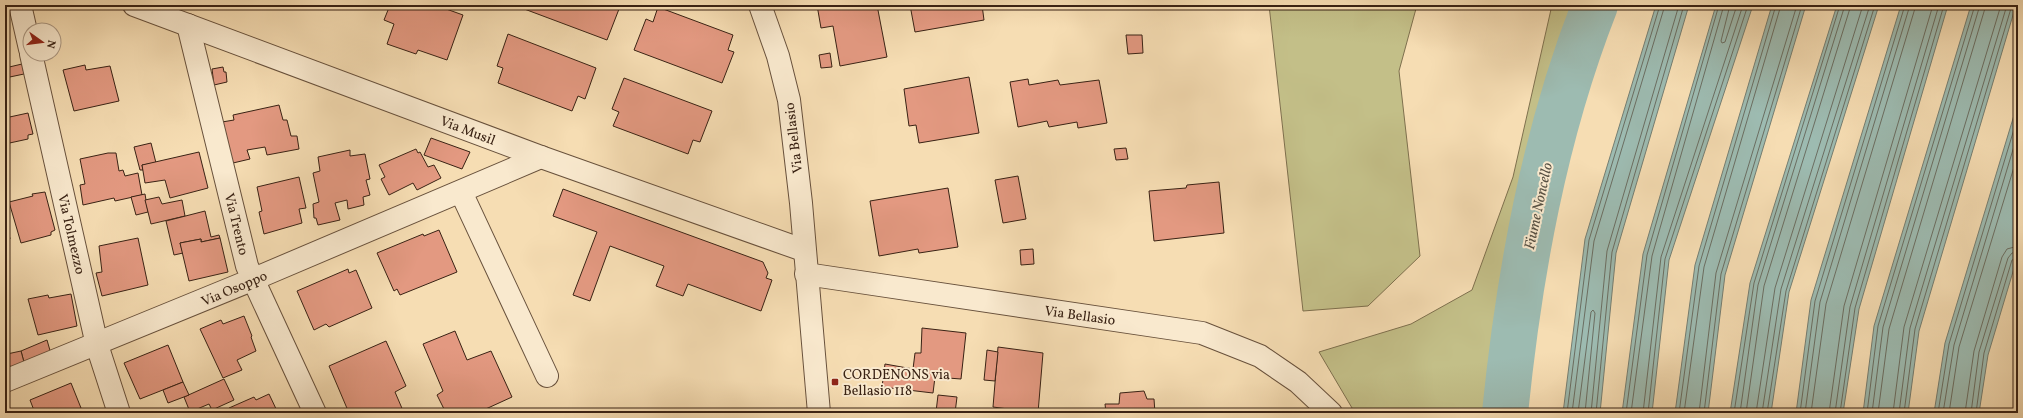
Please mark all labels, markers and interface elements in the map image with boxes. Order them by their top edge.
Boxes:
north arrow [22,22,62,62]
text: N [42,38,58,50]
street label: Via Bellasio [781,101,808,174]
street label: Via Musil [437,112,498,151]
water label: Fiume Noncello [1520,161,1559,252]
street label: Via Trento [219,191,252,257]
street label: Via Tolmezzo [52,192,89,276]
street label: Via Osoppo [199,267,271,312]
street label: Via Bellasio [1043,302,1116,331]
place label: CORDENONS via Bellasio 118 [843,366,950,401]
marker: CORDENONS via Bellasio 118 [830,377,840,387]

